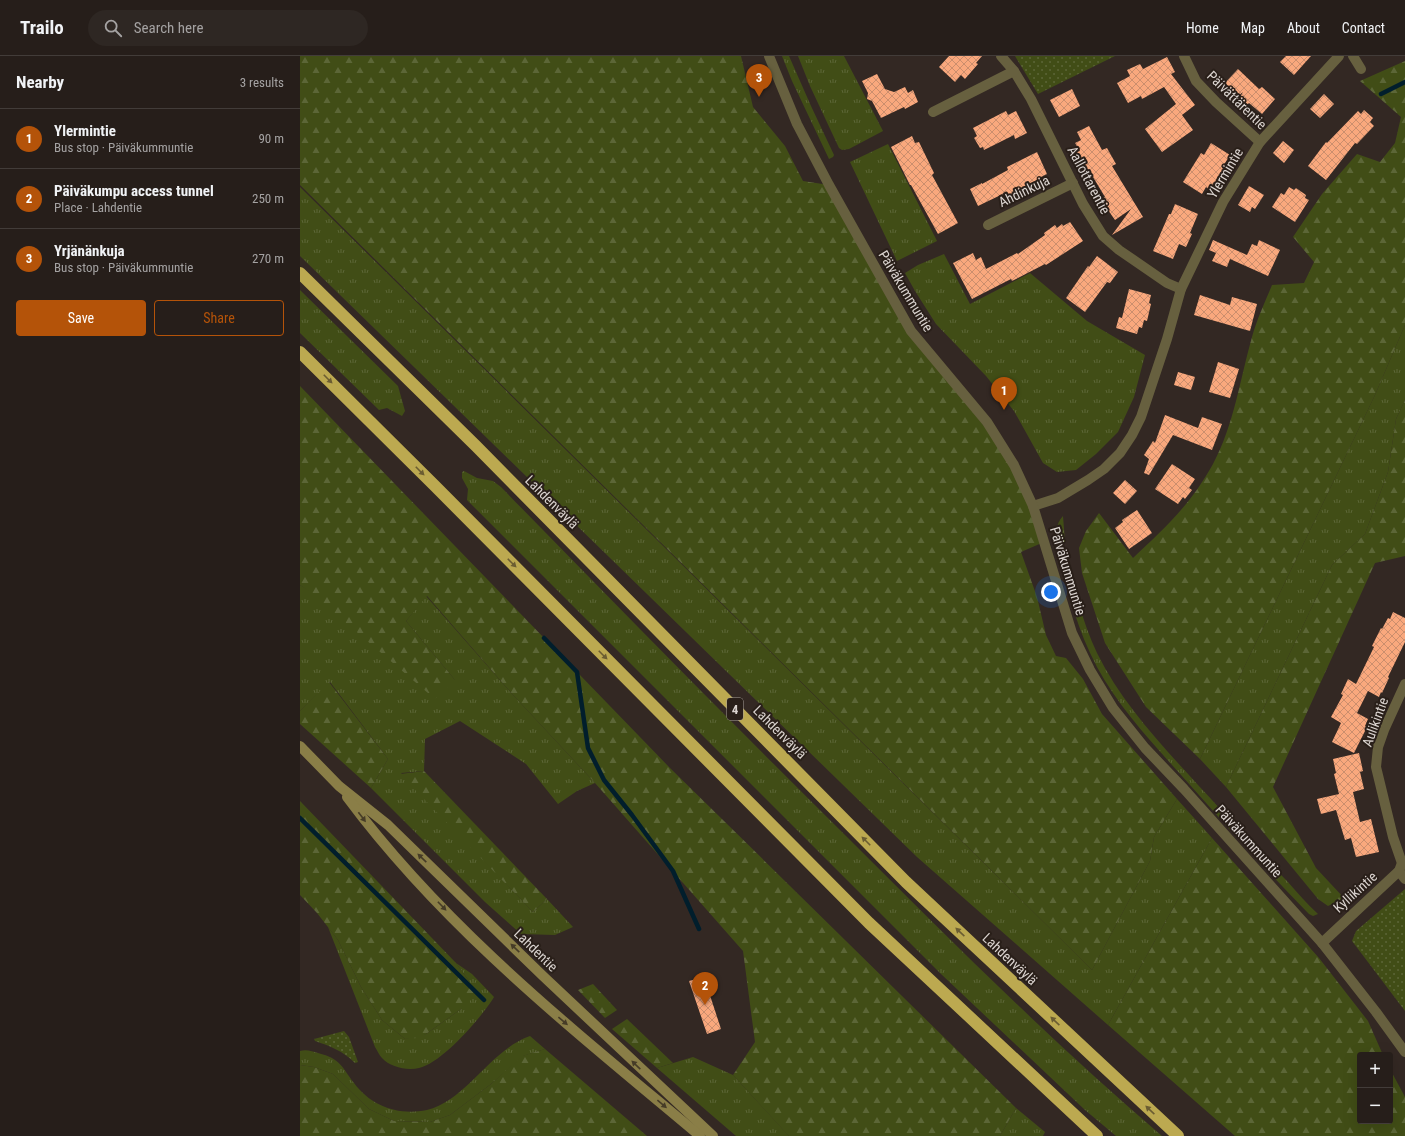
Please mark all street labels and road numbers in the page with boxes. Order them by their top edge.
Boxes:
street label: Päivättärentie [1204,68,1270,133]
street label: Aallottarentie [1064,143,1114,217]
street label: Ylermintie [1204,145,1246,201]
street label: Ahdinkuja [996,172,1052,210]
street label: Päiväkummuntie [875,248,937,335]
street label: Lahdenväylä [522,472,582,532]
street label: Päiväkummuntie [1047,525,1089,618]
street label: Aulikintie [1359,695,1391,749]
road number: 4 [727,698,743,720]
street label: Lahdenväylä [750,702,810,762]
street label: Päiväkummuntie [1212,802,1286,881]
street label: Kyllikintie [1330,868,1380,916]
street label: Lahdentie [511,925,561,975]
street label: Lahdenväylä [979,930,1041,988]

